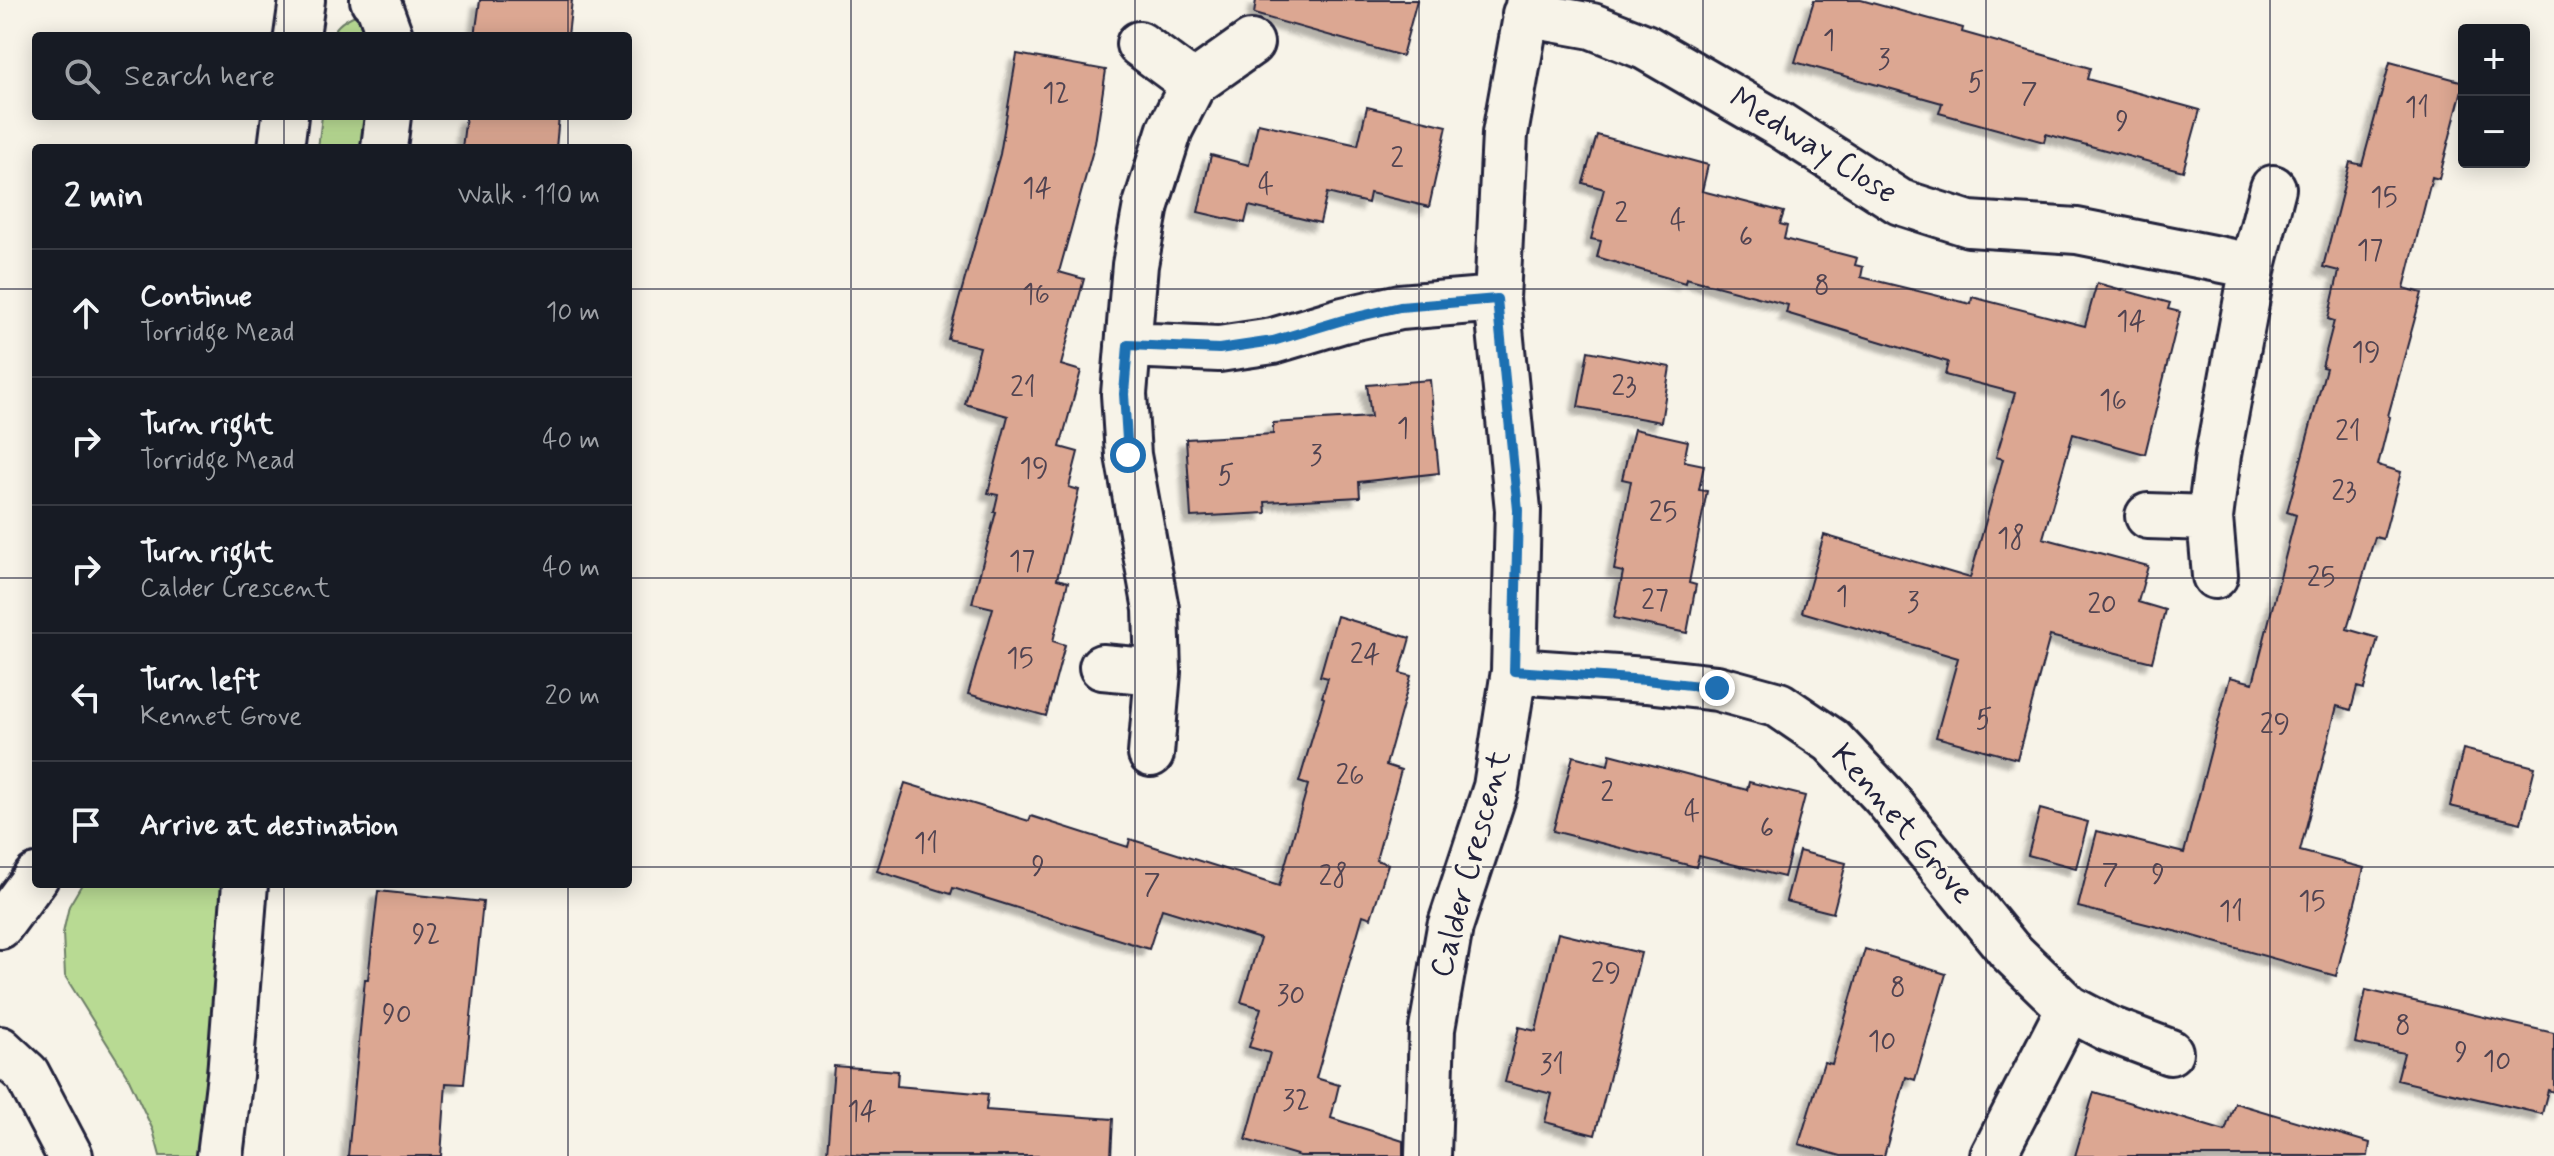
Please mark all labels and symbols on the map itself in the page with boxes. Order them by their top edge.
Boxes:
house number: 1 [1823,23,1835,60]
house number: 3 [1878,42,1891,79]
house number: 5 [1968,65,1984,102]
house number: 12 [1042,76,1070,113]
house number: 7 [2021,76,2038,113]
street label: Medway Close [1721,78,1905,214]
house number: 11 [2405,90,2429,127]
house number: 9 [2115,104,2129,141]
house number: 2 [1390,141,1404,178]
house number: 4 [1258,167,1274,204]
house number: 14 [1022,171,1052,208]
house number: 15 [2370,180,2398,217]
house number: 2 [1614,196,1628,233]
house number: 4 [1670,203,1686,240]
house number: 6 [1739,220,1753,257]
house number: 17 [2357,233,2383,270]
house number: 8 [1814,268,1830,305]
house number: 16 [1022,277,1050,314]
house number: 14 [2116,304,2146,341]
house number: 19 [2351,335,2381,372]
house number: 23 [1611,369,1637,406]
house number: 21 [1010,370,1036,407]
house number: 16 [2099,383,2127,420]
house number: 1 [1397,411,1409,448]
house number: 21 [2335,414,2361,451]
route start [1110,437,1146,473]
house number: 3 [1310,438,1323,475]
house number: 19 [1019,451,1049,488]
house number: 5 [1218,458,1234,495]
house number: 23 [2331,474,2357,511]
house number: 25 [1649,495,1677,532]
house number: 18 [1997,521,2025,558]
house number: 17 [1009,544,1035,581]
house number: 25 [2307,560,2335,597]
house number: 1 [1836,579,1848,616]
house number: 27 [1641,583,1669,620]
house number: 3 [1907,585,1920,622]
house number: 20 [2087,587,2117,624]
house number: 24 [1350,637,1380,674]
house number: 15 [1006,641,1034,678]
route end [1699,670,1735,706]
house number: 5 [1976,702,1992,739]
house number: 29 [2260,707,2290,744]
street label: Kennet Grove [1821,735,1983,913]
street label: Calder Crescent [1420,745,1522,982]
house number: 26 [1335,758,1365,795]
house number: 2 [1600,775,1614,812]
house number: 4 [1684,794,1700,831]
house number: 6 [1760,811,1774,848]
house number: 11 [914,826,938,863]
house number: 9 [1031,849,1045,886]
house number: 7 [2102,857,2119,894]
house number: 9 [2151,857,2165,894]
house number: 28 [1318,859,1348,896]
house number: 7 [1144,867,1161,904]
house number: 15 [2298,884,2326,921]
house number: 11 [2219,894,2243,931]
house number: 92 [412,917,440,954]
house number: 29 [1591,956,1621,993]
house number: 8 [1890,970,1906,1007]
house number: 30 [1277,978,1305,1015]
house number: 90 [382,997,412,1034]
house number: 8 [2395,1008,2411,1045]
house number: 10 [1868,1024,1896,1061]
house number: 9 [2454,1035,2468,1072]
house number: 10 [2483,1044,2511,1081]
house number: 31 [1540,1047,1564,1084]
house number: 32 [1282,1083,1310,1120]
house number: 14 [847,1094,877,1131]

